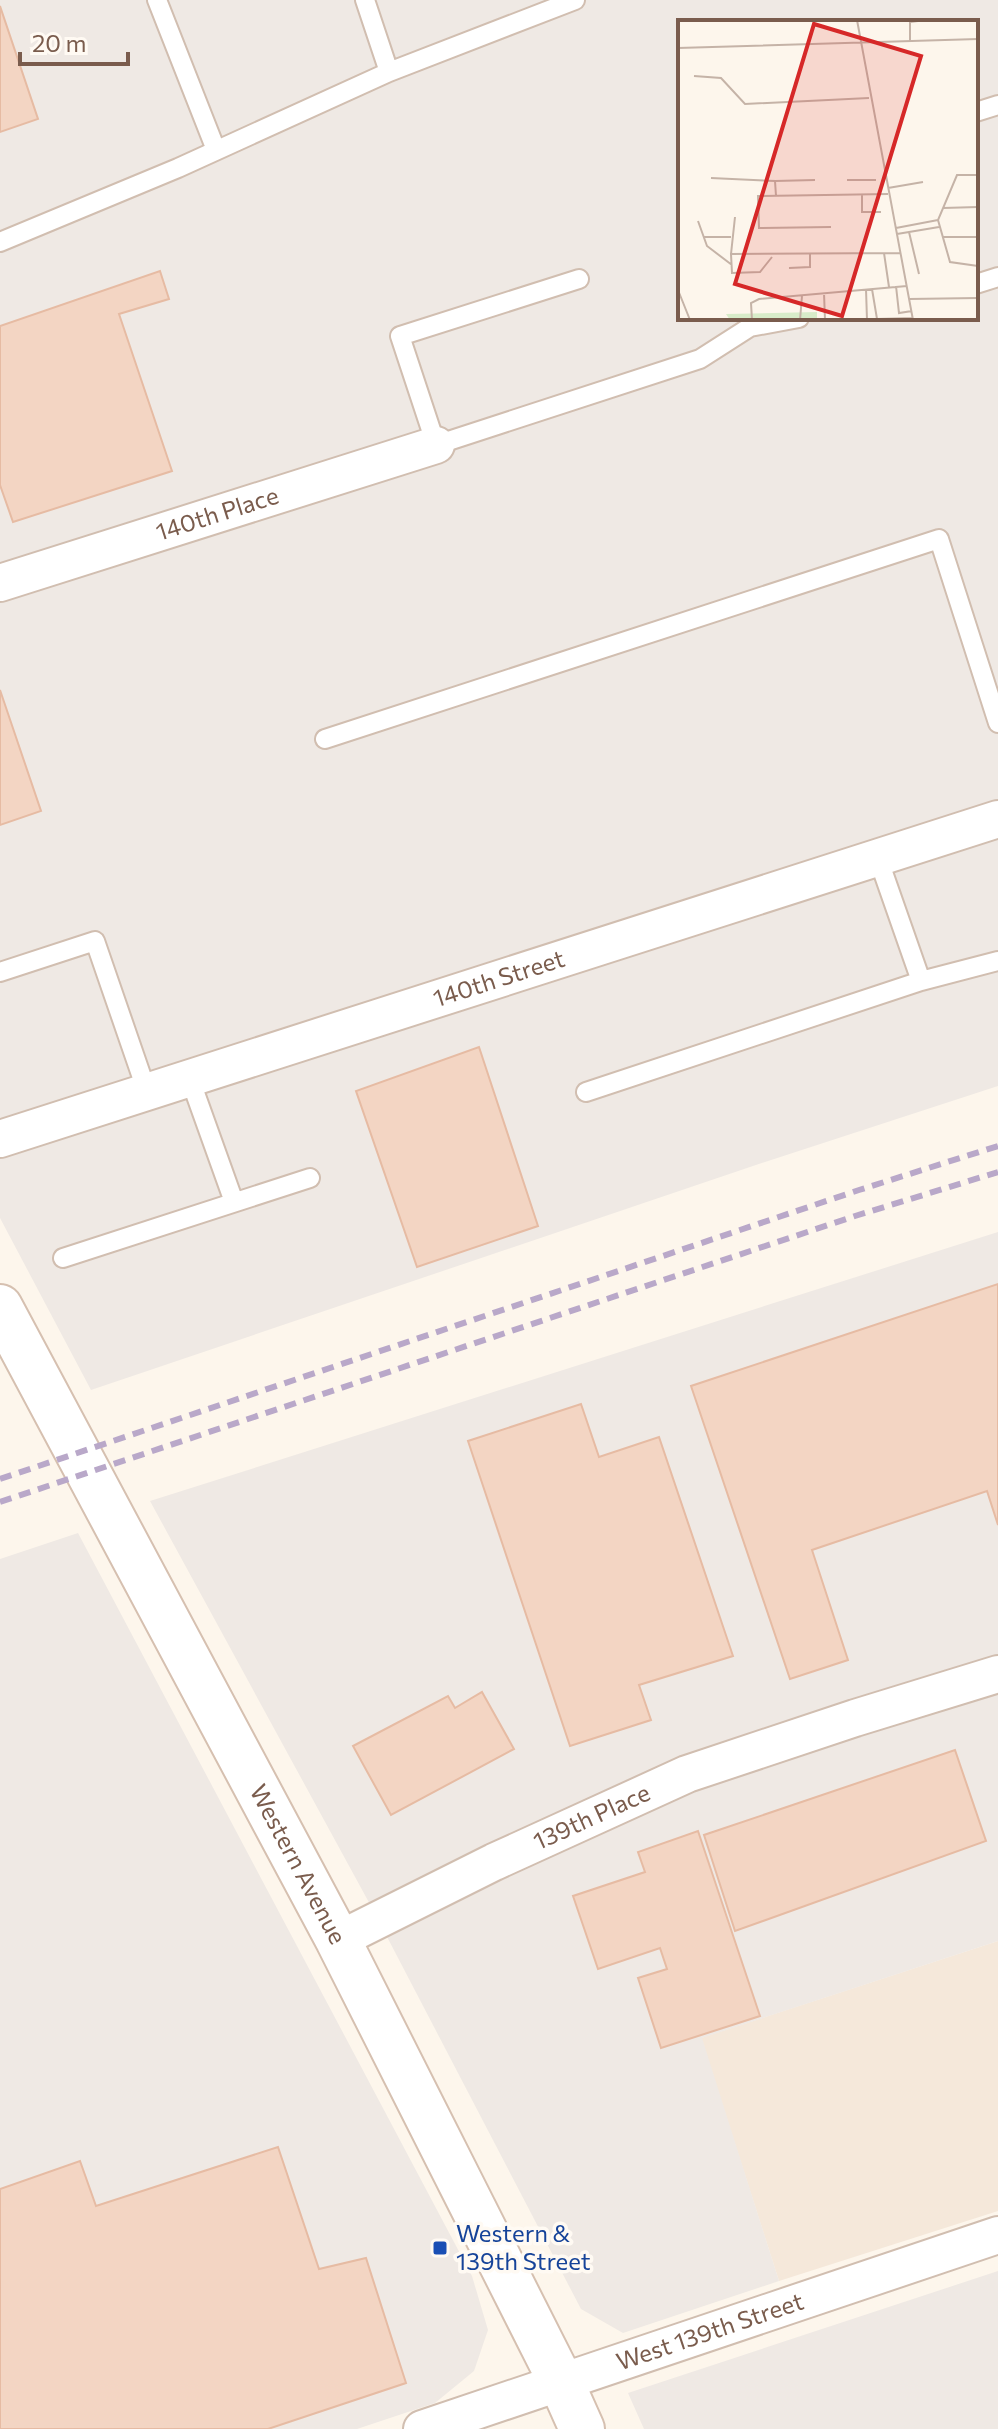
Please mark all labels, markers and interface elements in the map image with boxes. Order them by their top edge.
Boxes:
scale bar [20,16,128,66]
inset map [678,20,978,320]
text: 20 m [32,28,86,57]
street label: 140th Place [152,480,282,546]
street label: 140th Street [429,943,568,1012]
street label: 139th Place [528,1777,654,1855]
street label: Western Avenue [245,1779,353,1949]
place label: Western & 139th Street [456,2218,591,2275]
marker: Western & 139th Street [431,2239,449,2257]
street label: West 139th Street [612,2286,807,2375]

